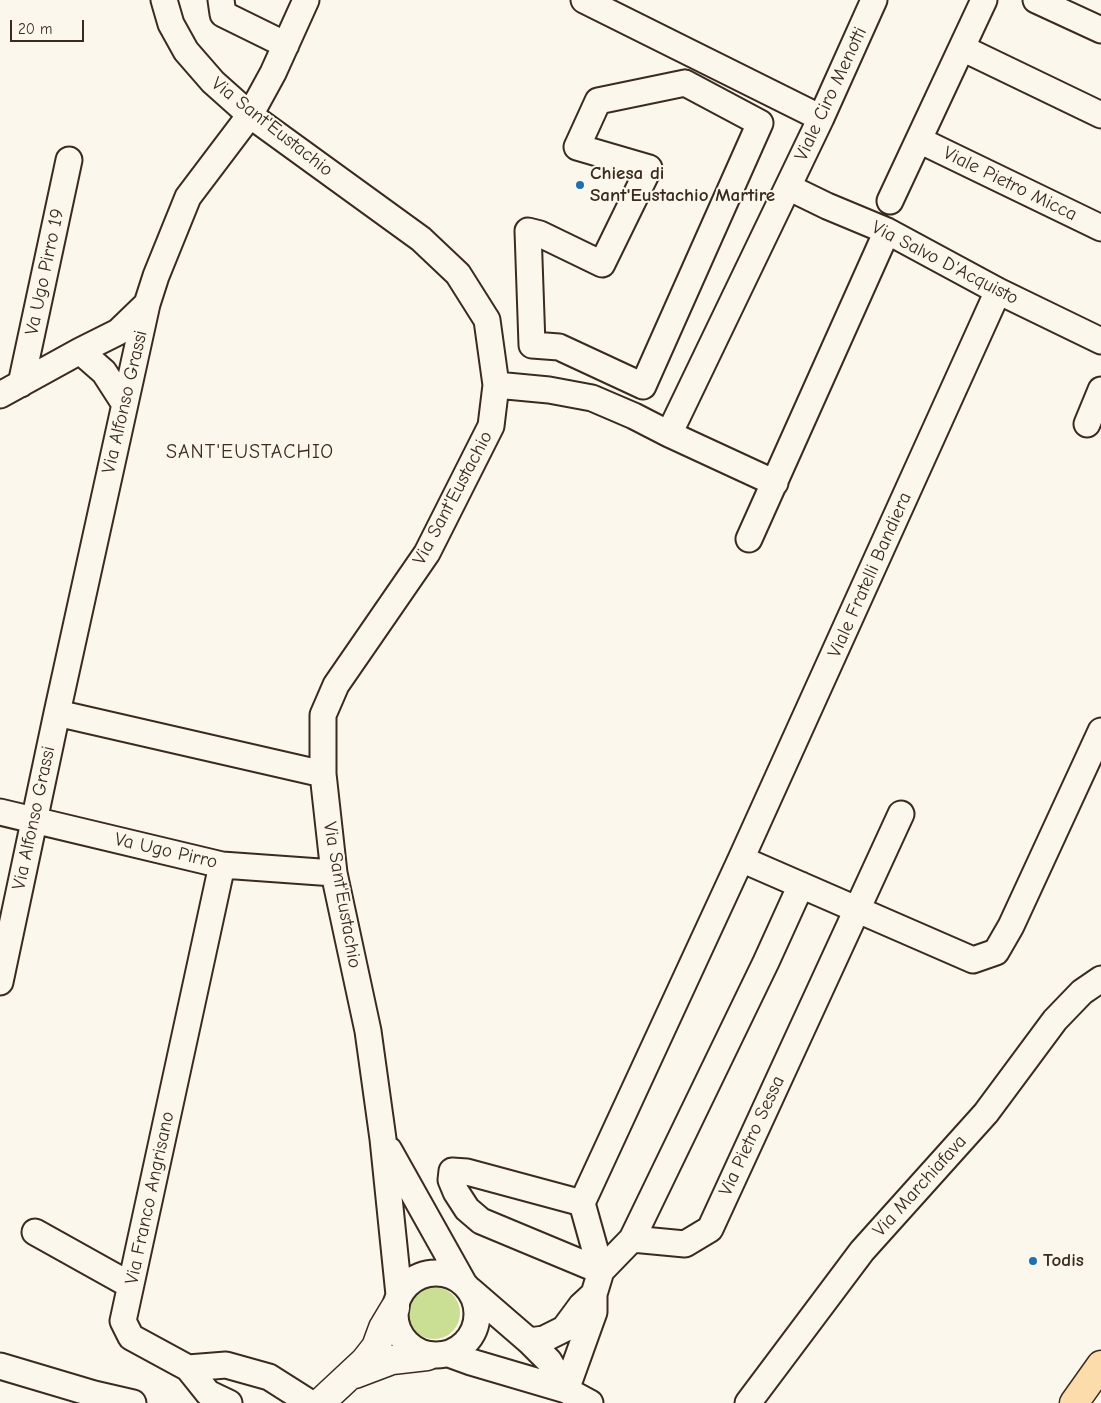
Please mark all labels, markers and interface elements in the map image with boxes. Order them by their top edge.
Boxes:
scale bar [12,10,86,42]
text: 20 m [18,20,52,38]
street label: Viale Ciro Menotti [790,24,872,164]
street label: Via Sant'Eustachio [207,72,337,182]
street label: Viale Pietro Micca [939,142,1081,226]
place label: Chiesa di Sant'Eustachio Martire [590,163,775,207]
marker: Chiesa di Sant'Eustachio Martire [574,179,586,191]
street label: Va Ugo Pirro 19 [20,207,70,337]
street label: Via Salvo D'Acquisto [868,216,1022,310]
street label: Via Alfonso Grassi [97,328,153,476]
street label: Via Sant'Eustachio [408,427,498,569]
district label: SANT'EUSTACHIO [164,440,336,464]
street label: Viale Fratelli Bandiera [823,489,917,661]
street label: Via Alfonso Grassi [8,744,60,892]
street label: Via Sant'Eustachio [318,820,366,970]
street label: Va Ugo Pirro [112,828,220,874]
street label: Via Pietro Sessa [714,1072,790,1200]
street label: Via Franco Angrisano [121,1109,179,1287]
street label: Via Marchiafava [868,1130,972,1242]
place label: Todis [1043,1250,1084,1272]
marker: Todis [1027,1255,1039,1267]

